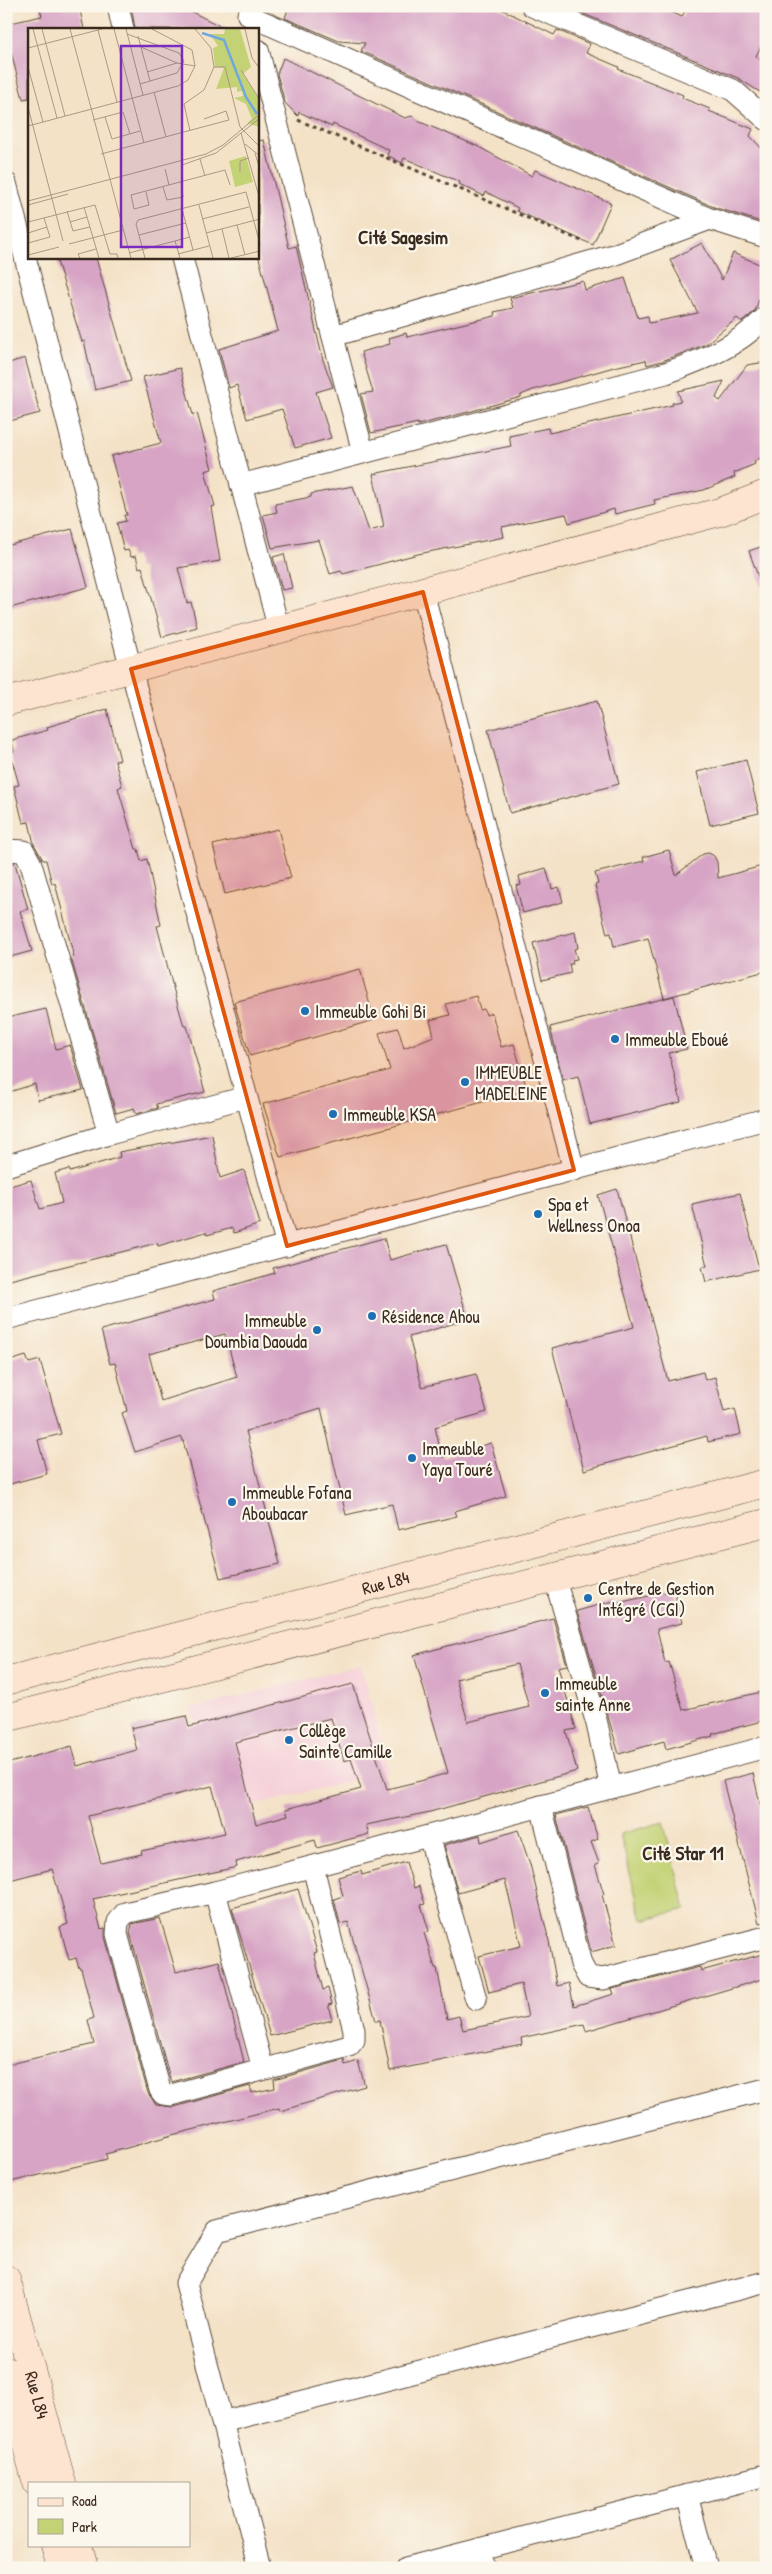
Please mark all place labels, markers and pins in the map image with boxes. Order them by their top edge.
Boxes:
place label: Immeuble Gohi Bi [315,999,426,1024]
marker: Immeuble Gohi Bi [299,1005,311,1017]
place label: Immeuble Eboué [625,1027,729,1052]
marker: Immeuble Eboué [609,1033,621,1045]
place label: IMMEUBLE MADELEINE [475,1060,547,1106]
marker: IMMEUBLE MADELEINE [459,1076,471,1088]
place label: Immeuble KSA [343,1102,436,1127]
marker: Immeuble KSA [327,1108,339,1120]
place label: Spa et Wellness Onoa [548,1192,640,1238]
marker: Spa et Wellness Onoa [532,1208,544,1220]
place label: Résidence Ahou [382,1304,480,1329]
place label: Immeuble Doumbia Daouda [205,1308,307,1354]
marker: Résidence Ahou [366,1310,378,1322]
marker: Immeuble Doumbia Daouda [311,1324,323,1336]
place label: Immeuble Yaya Touré [422,1436,493,1482]
marker: Immeuble Yaya Touré [406,1452,418,1464]
place label: Immeuble Fofana Aboubacar [242,1480,351,1526]
marker: Immeuble Fofana Aboubacar [226,1496,238,1508]
place label: Centre de Gestion Intégré (CGI) [598,1576,714,1622]
marker: Centre de Gestion Intégré (CGI) [582,1592,594,1604]
place label: Immeuble sainte Anne [555,1671,631,1717]
marker: Immeuble sainte Anne [539,1687,551,1699]
place label: Collège Sainte Camille [299,1718,392,1764]
marker: Collège Sainte Camille [283,1734,295,1746]

